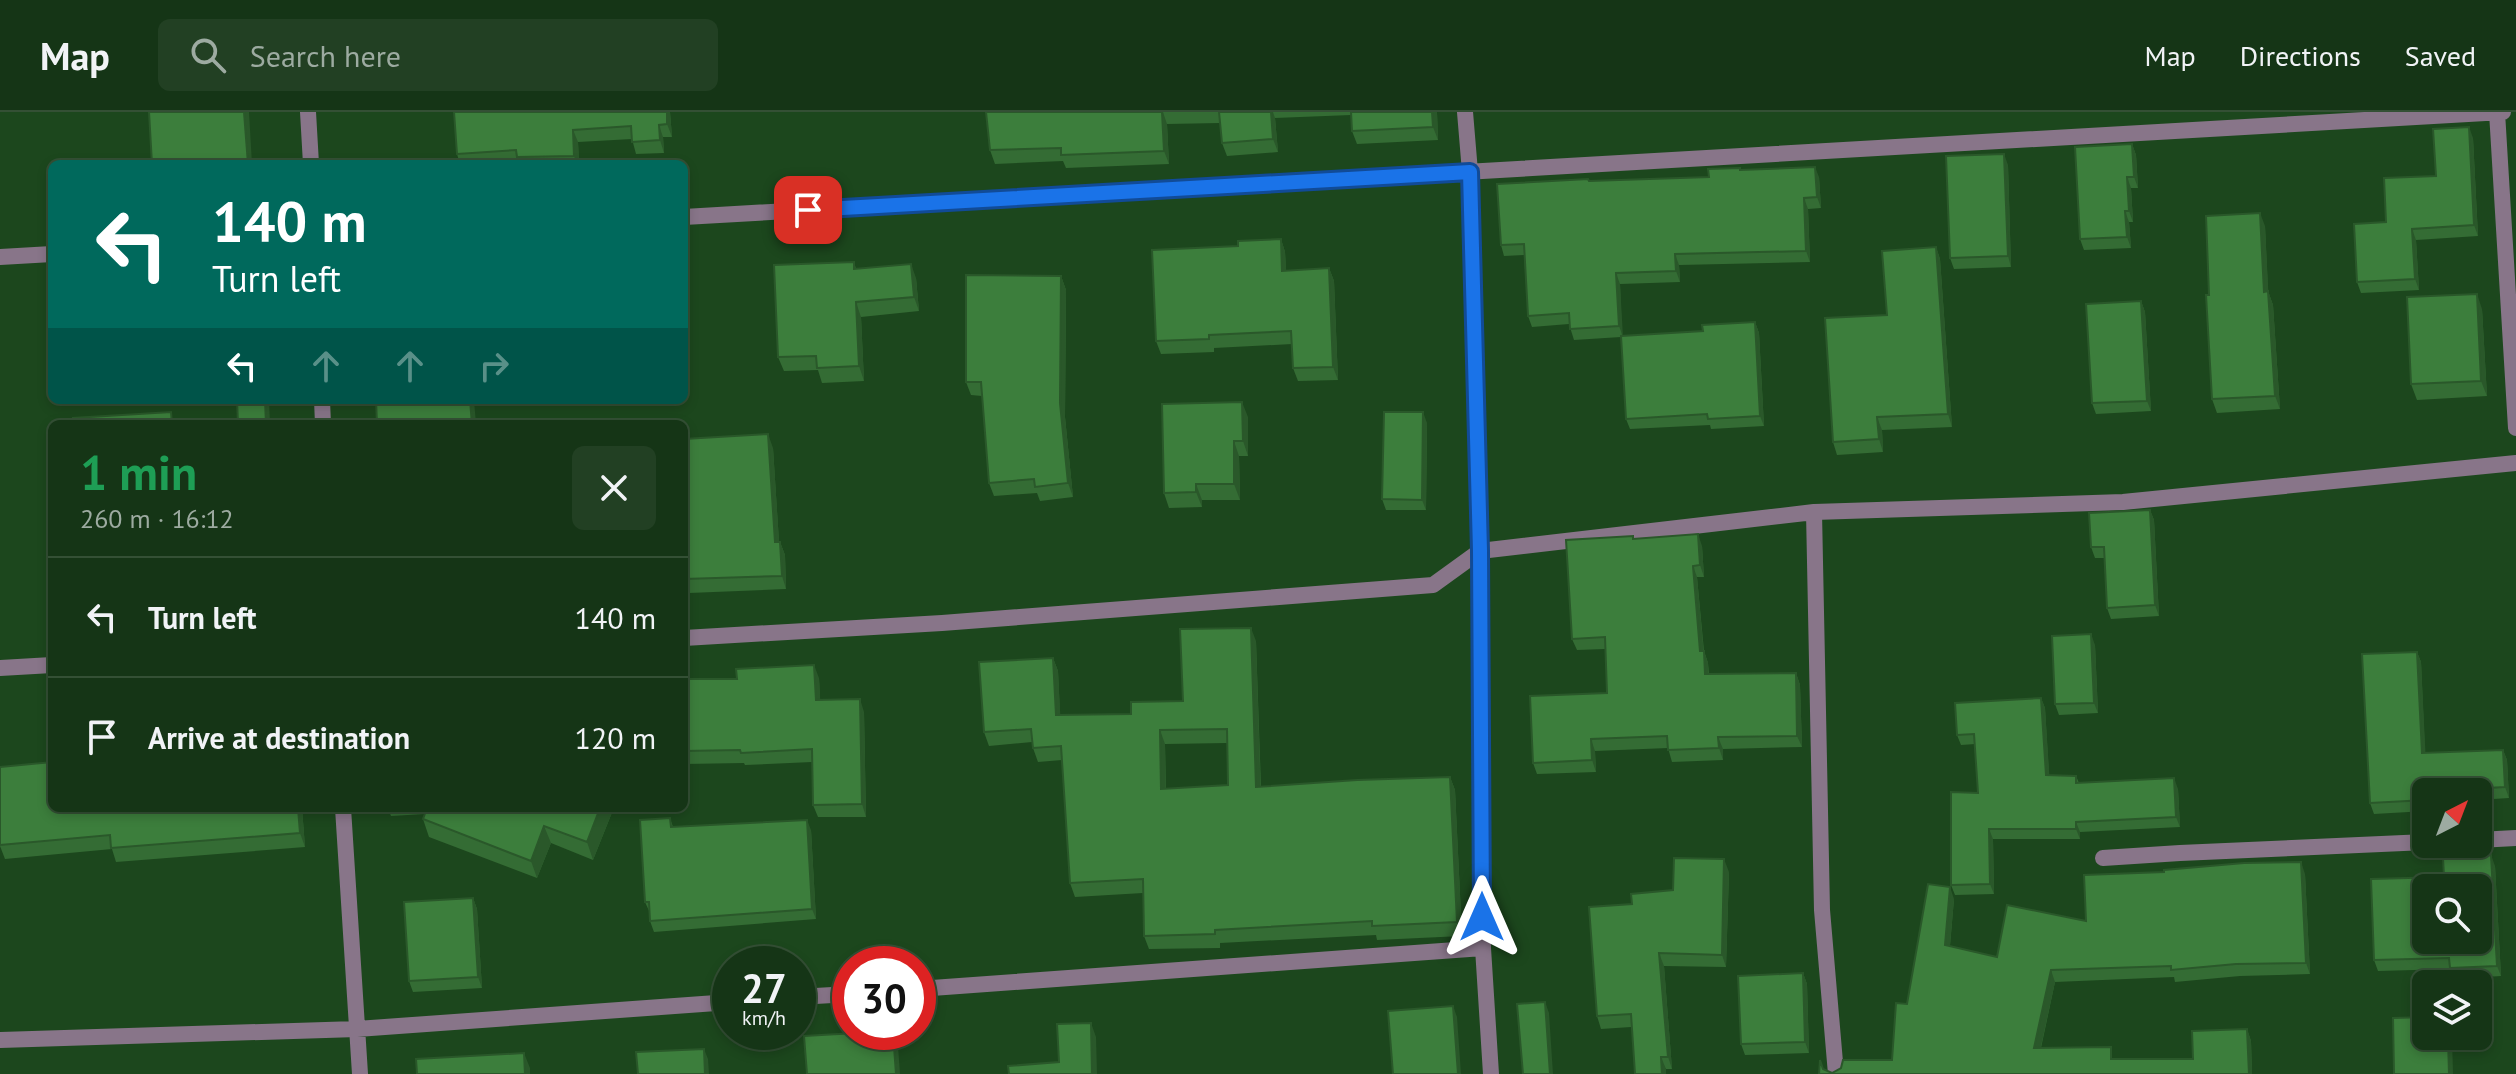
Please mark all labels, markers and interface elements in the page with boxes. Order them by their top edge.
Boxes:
search box [158,19,718,91]
text: Map [40,31,110,80]
icon: search [186,33,230,77]
text: Search here [250,36,401,75]
text: Map [2145,37,2196,74]
text: Directions [2240,37,2361,74]
text: Saved [2405,37,2476,74]
pin [774,176,842,244]
text: 140 m [212,185,367,257]
icon: arrive [786,188,830,232]
icon: left [80,192,184,296]
text: Turn left [212,255,341,302]
icon: left [220,344,264,388]
icon: ahead [304,344,348,388]
icon: ahead [388,344,432,388]
icon: right [472,344,516,388]
text: 1 min [80,441,197,503]
button: close [572,446,656,530]
text: 260 m · 16:12 [80,502,234,535]
icon: left [80,595,124,639]
text: Turn left [148,598,256,637]
text: 140 m [575,598,656,637]
icon: arrive [80,715,124,759]
text: Arrive at destination [148,718,410,757]
text: 120 m [575,718,656,757]
north arrow [2412,778,2492,858]
map controls [2412,778,2492,1050]
button: search [2412,874,2492,954]
position arrow [1440,875,1524,959]
speed limit sign: 30 [832,946,936,1050]
text: 27 [741,962,787,1014]
button: layers [2412,970,2492,1050]
text: km/h [742,1005,786,1031]

